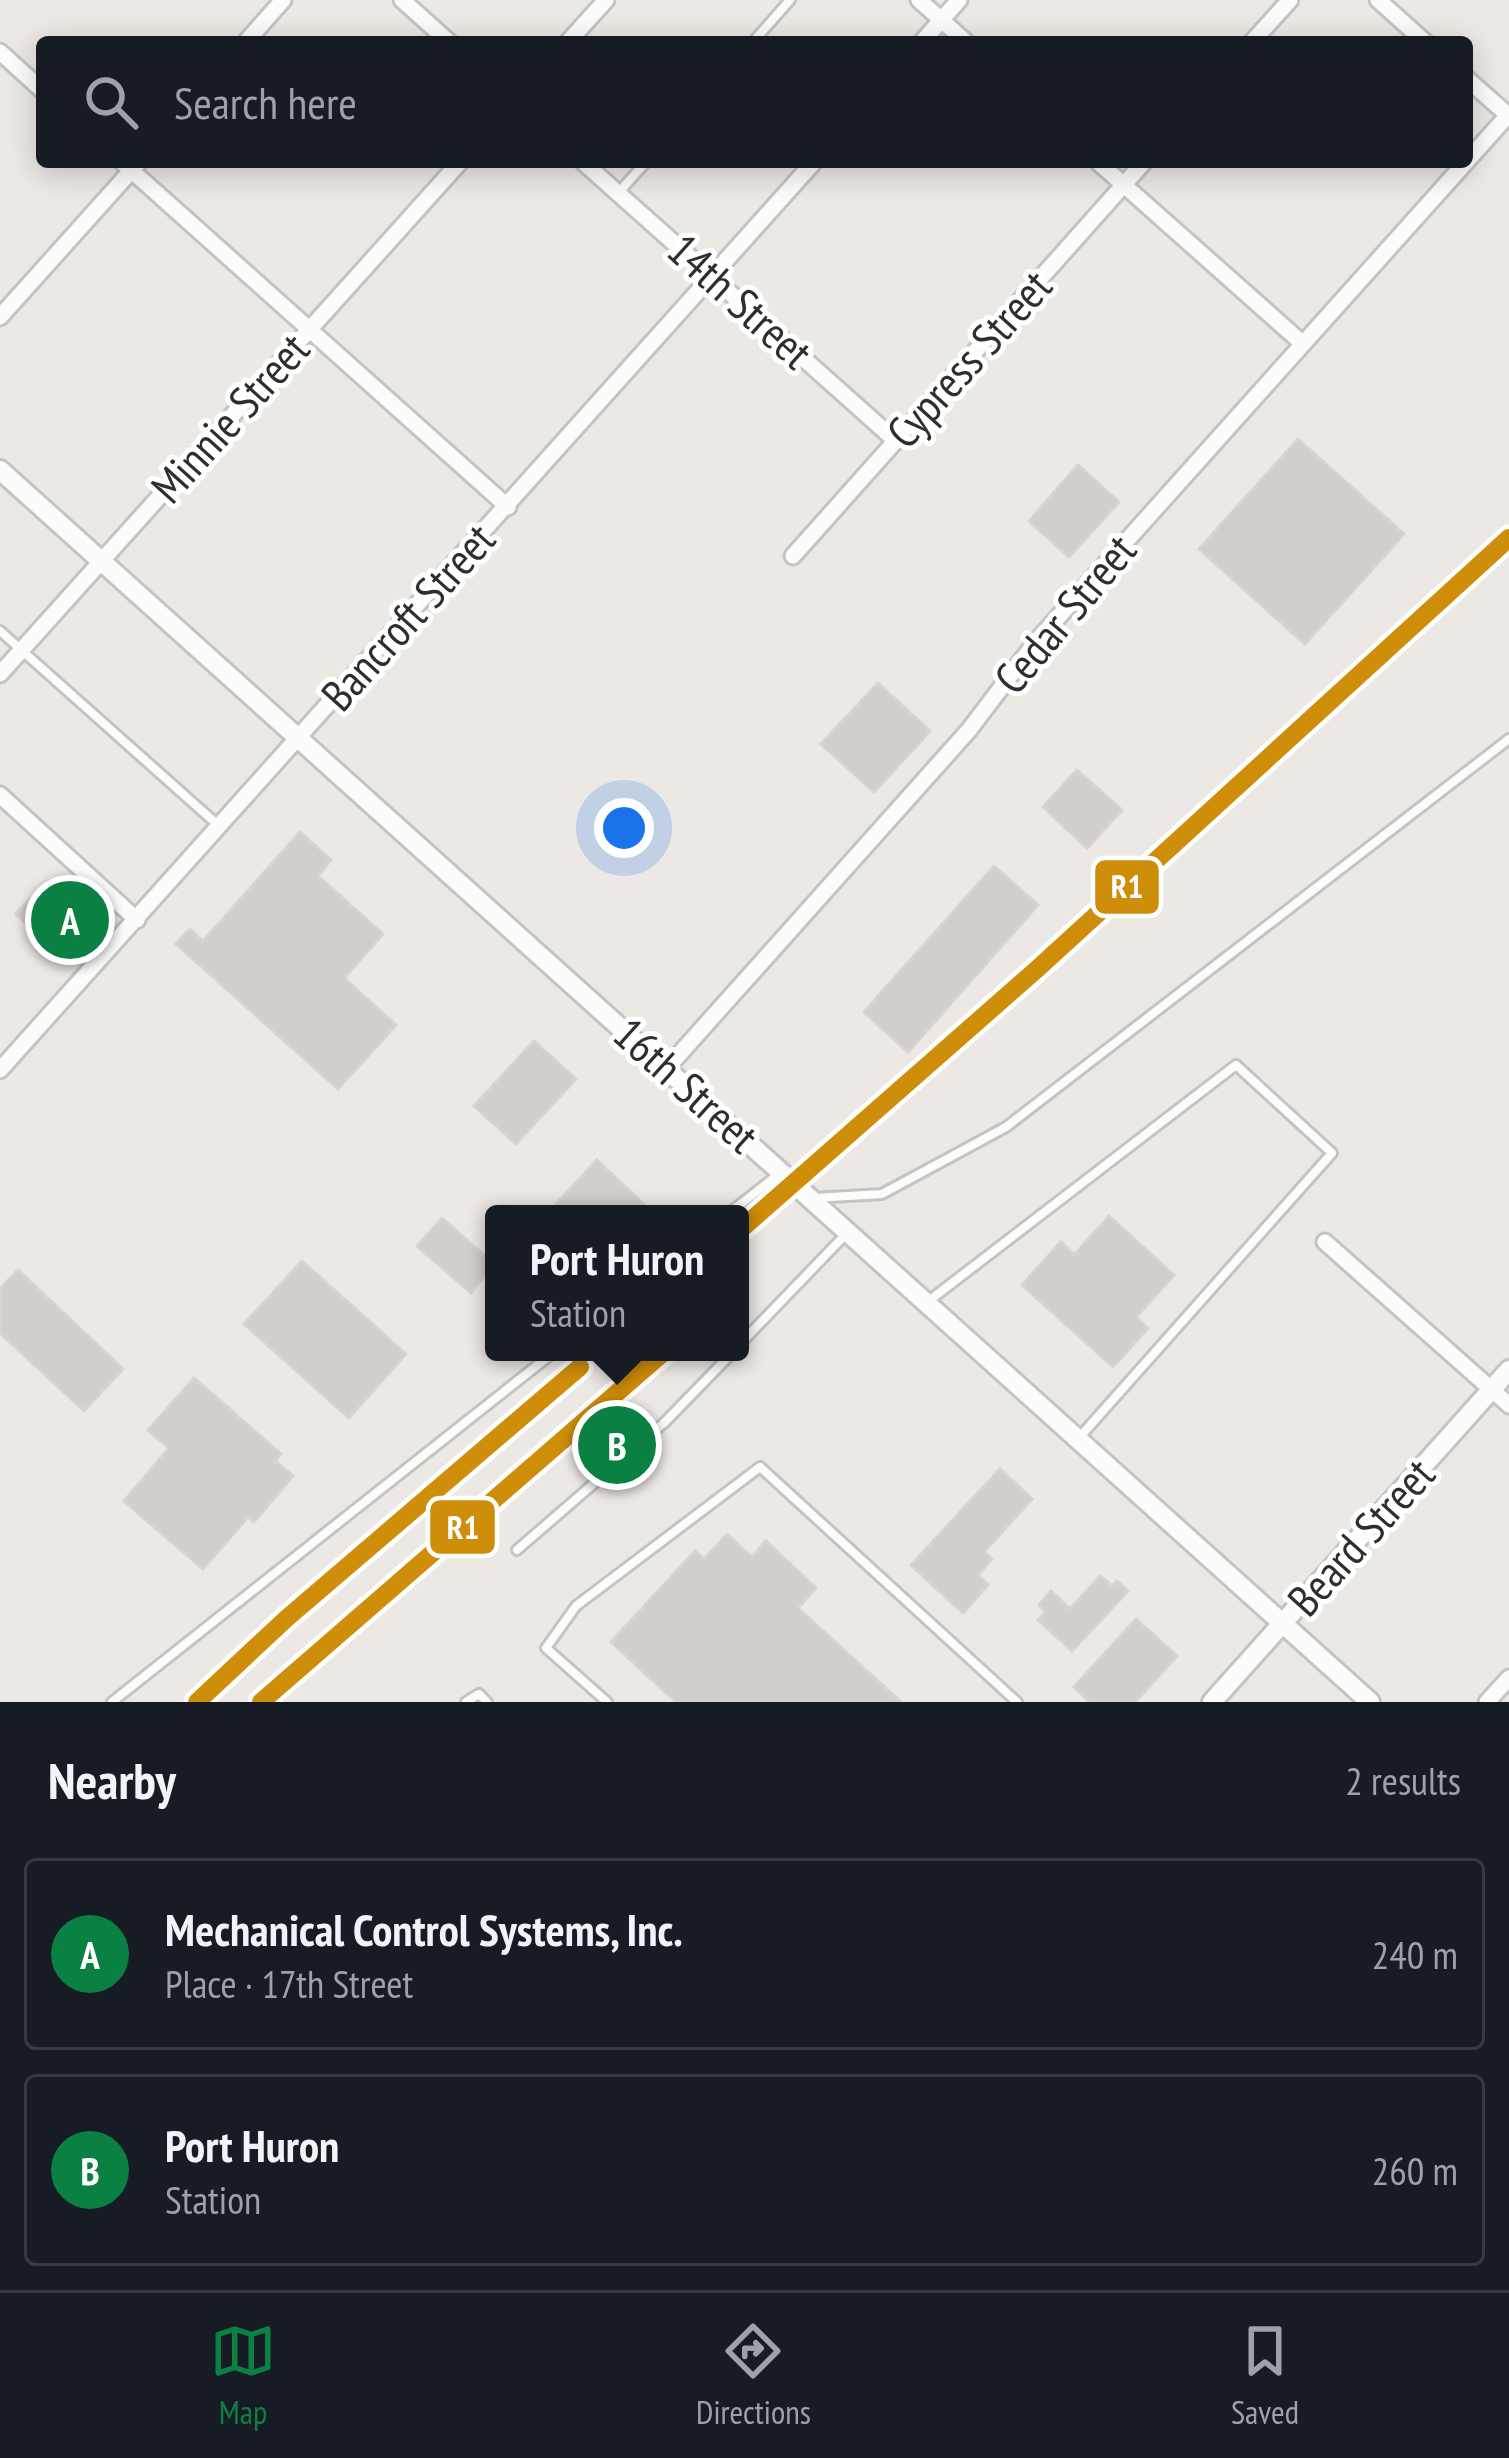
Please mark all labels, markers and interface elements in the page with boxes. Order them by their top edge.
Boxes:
search box [36,36,1473,168]
icon: search [78,69,144,135]
text: Search here [174,73,357,131]
street label: 14th Street [656,220,826,381]
street label: Cypress Street [873,257,1064,459]
street label: Minnie Street [138,320,321,514]
street label: Bancroft Street [308,510,507,722]
street label: Cedar Street [981,521,1148,705]
your location [594,798,654,858]
line badge: R1 [1093,858,1161,916]
text: R1 [1111,864,1143,907]
pin: A [31,875,109,965]
street label: 16th Street [602,1004,772,1165]
popup [485,1205,749,1361]
text: Port Huron [530,1229,704,1287]
text: Station [530,1287,626,1338]
pin: B [578,1400,656,1490]
street label: Beard Street [1274,1445,1447,1627]
line badge: R1 [428,1498,497,1556]
text: R1 [447,1505,479,1548]
text: Nearby [48,1747,176,1813]
text: 2 results [1345,1755,1461,1806]
text: Mechanical Control Systems, Inc. [165,1900,683,1958]
text: A [80,1929,100,1980]
text: 240 m [1372,1929,1458,1980]
text: Place · 17th Street [165,1958,413,2009]
text: Port Huron [165,2116,339,2174]
text: B [80,2145,100,2196]
text: 260 m [1372,2145,1458,2196]
text: Station [165,2174,261,2225]
tab: Map [210,2318,276,2433]
tab: Directions [696,2318,811,2433]
tab: Saved [1231,2318,1299,2433]

